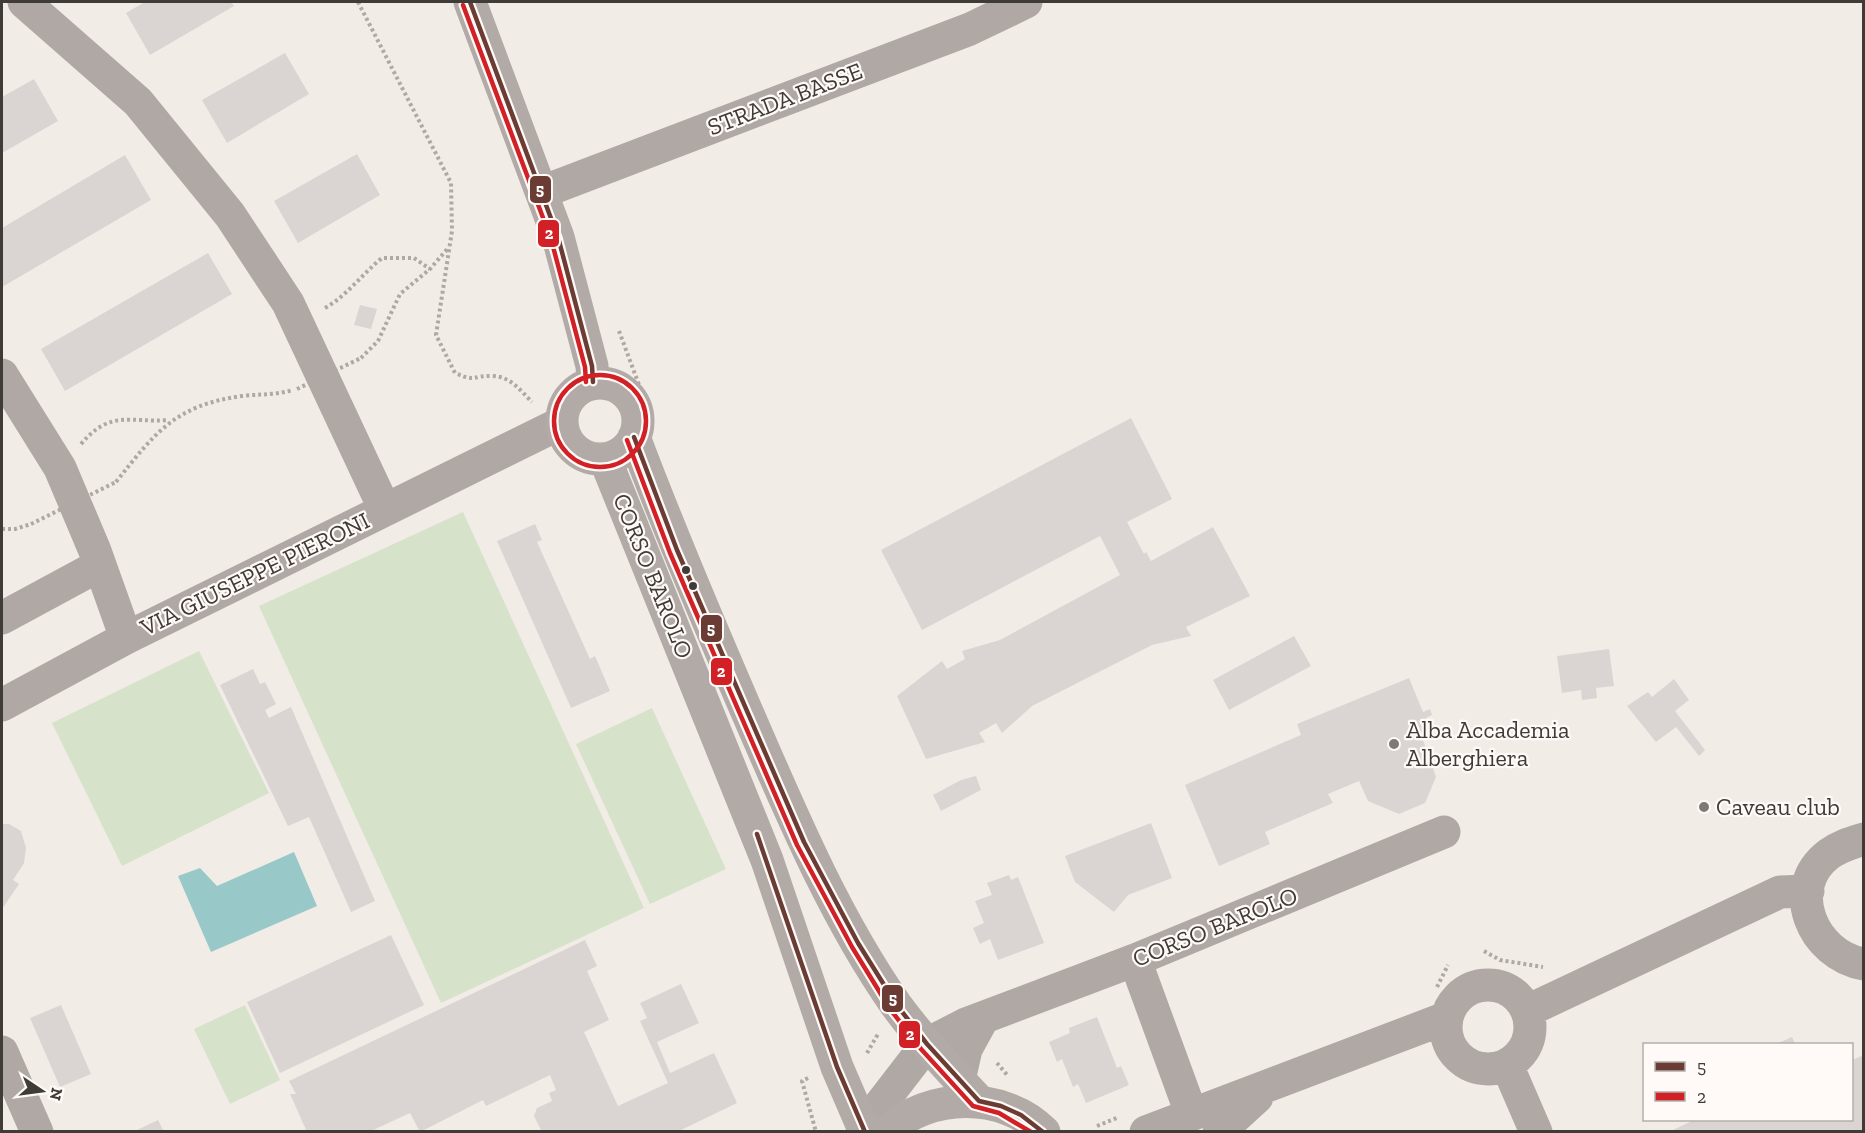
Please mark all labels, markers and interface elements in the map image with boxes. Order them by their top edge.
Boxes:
street label: STRADA BASSE [703,56,866,141]
line badge: 5 [529,175,552,204]
text: 5 [536,180,544,199]
line badge: 2 [537,219,560,248]
text: 2 [545,224,554,243]
street label: CORSO BAROLO [607,489,700,662]
street label: VIA GIUSEPPE PIERONI [135,505,374,642]
unlabelled marker [680,564,692,576]
unlabelled marker [687,580,699,592]
line badge: 5 [700,614,723,643]
text: 5 [707,619,715,638]
line badge: 2 [710,657,733,686]
text: 2 [717,662,726,681]
place label: Alba Accademia Alberghiera [1406,715,1570,772]
marker: Alba Accademia Alberghiera [1387,737,1401,751]
place label: Caveau club [1716,792,1840,821]
marker: Caveau club [1697,800,1711,814]
street label: CORSO BAROLO [1128,880,1301,973]
line badge: 5 [881,984,904,1013]
text: 5 [889,989,897,1008]
line badge: 2 [898,1020,921,1049]
text: 2 [906,1025,915,1044]
legend [1643,1043,1853,1121]
text: 5 [1697,1056,1706,1078]
north arrow [12,1061,72,1121]
text: N [46,1086,67,1102]
text: 2 [1697,1086,1706,1108]

